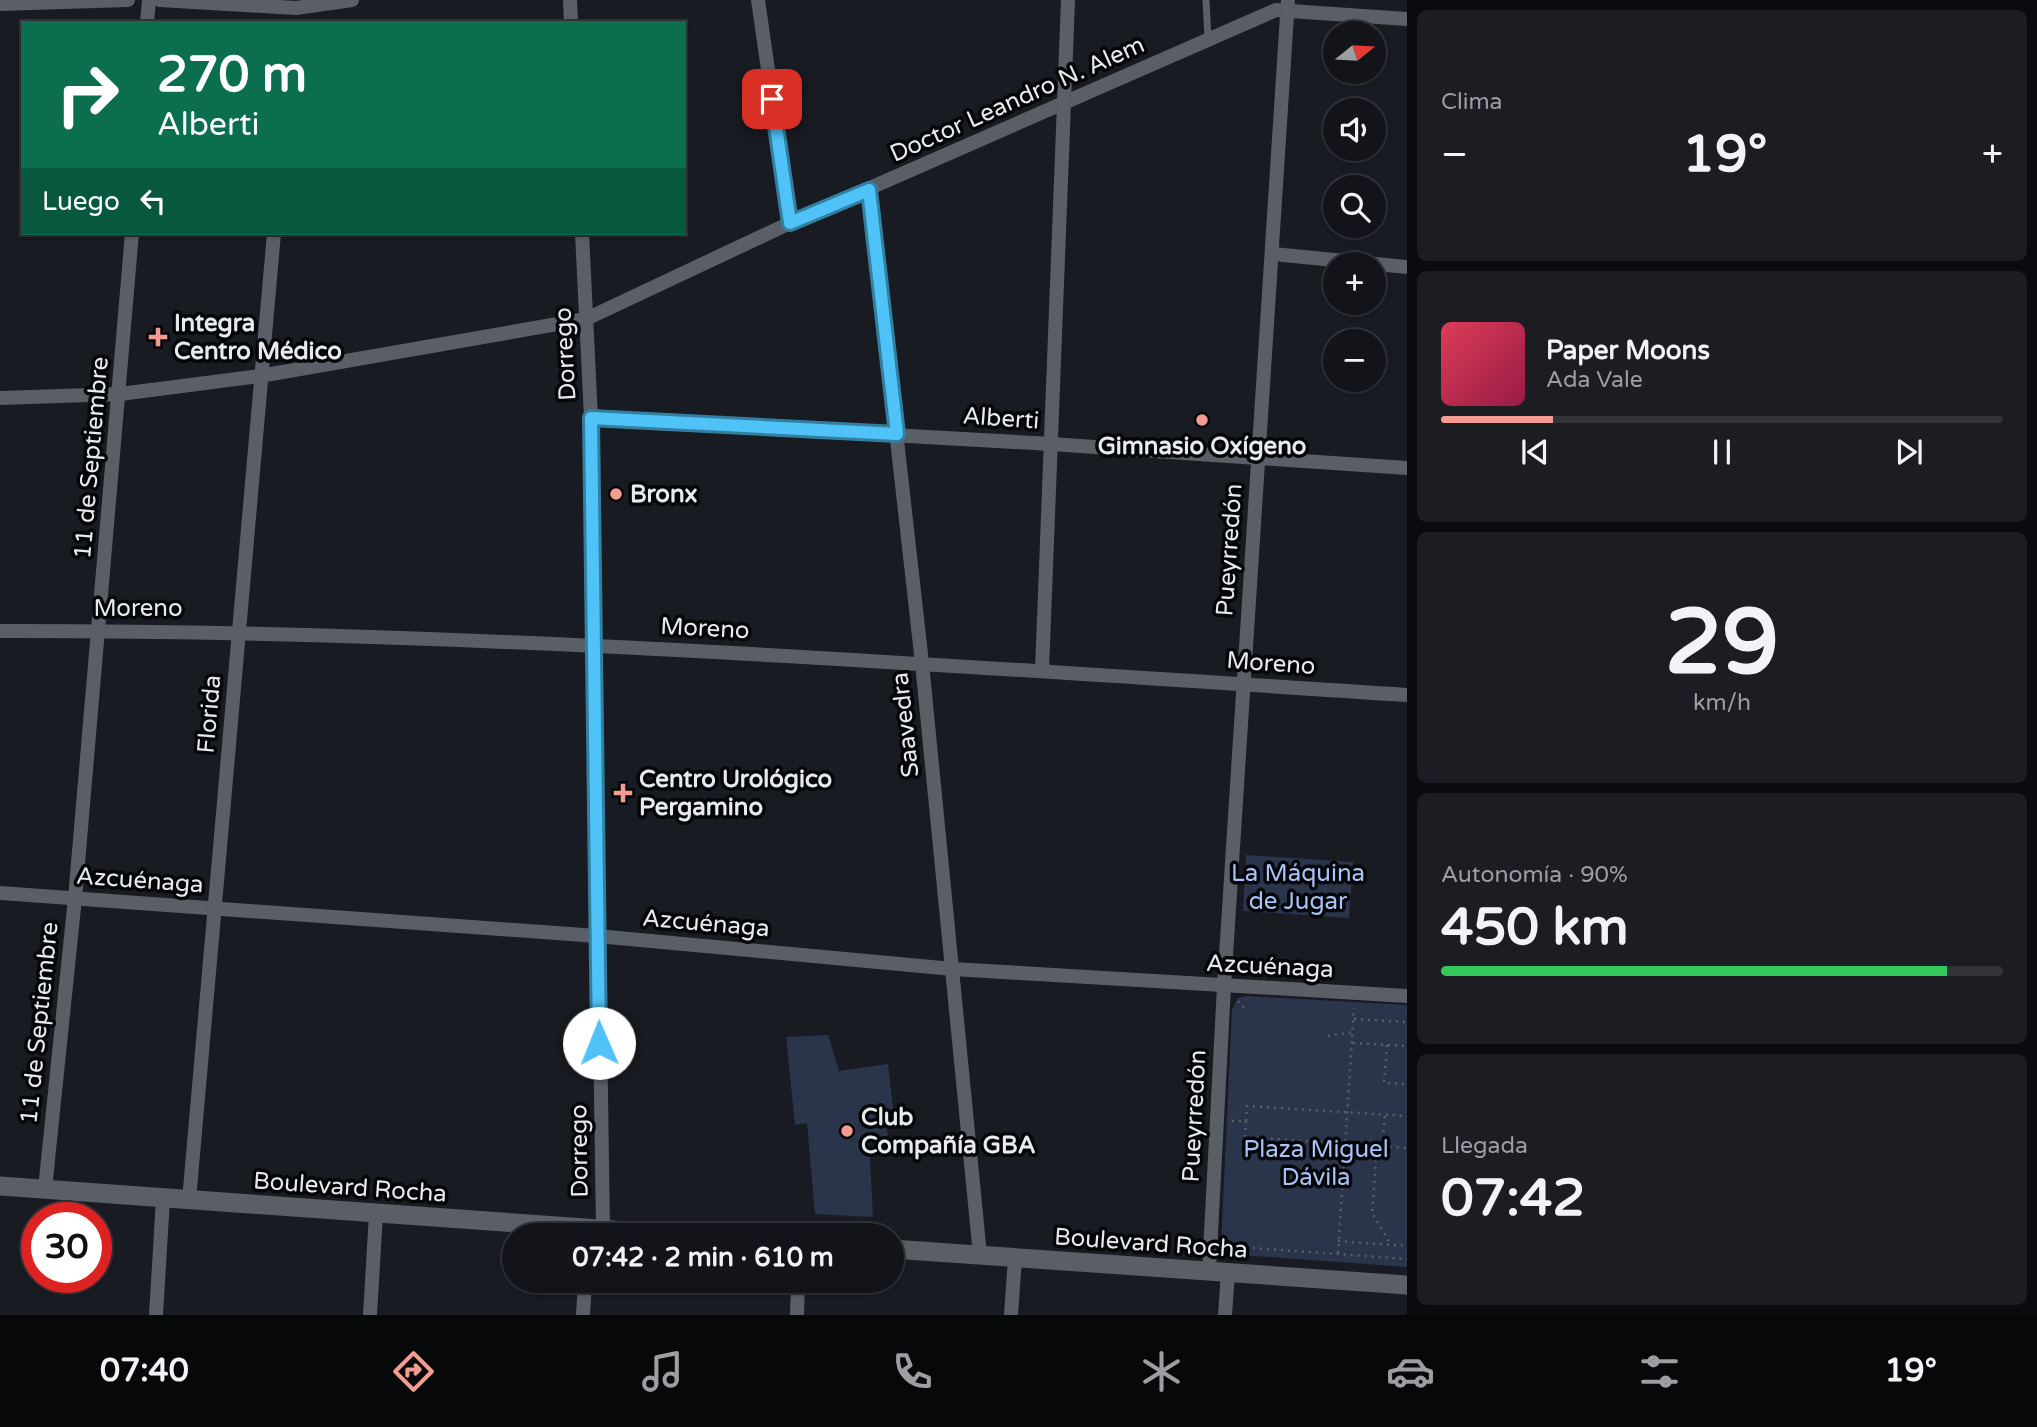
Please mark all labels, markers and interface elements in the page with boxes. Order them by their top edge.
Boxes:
north arrow [1323,21,1386,84]
map controls [1323,21,1386,392]
street label: Doctor Leandro N. Alem [886,30,1149,169]
text: 270 m [157,46,307,105]
icon: right [42,49,133,140]
pin [742,69,802,129]
icon: arrive [753,80,791,118]
text: Clima [1441,88,1502,116]
button: sound [1323,98,1386,161]
text: Alberti [157,106,259,144]
text: 19° [1682,123,1767,186]
text: − [1441,132,1468,178]
text: + [1982,132,2003,178]
button: search [1323,175,1386,238]
icon: left [134,182,172,220]
text: Luego [42,186,120,217]
button: + [1323,252,1386,315]
street label: Dorrego [549,307,582,401]
place label: Integra Centro Médico [174,309,342,366]
marker: Integra Centro Médico [148,327,168,347]
button: − [1323,329,1386,392]
text: Paper Moons [1546,335,1710,366]
street label: 11 de Septiembre [68,356,115,560]
text: Ada Vale [1546,366,1643,394]
street label: Alberti [962,401,1040,436]
marker: Gimnasio Oxígeno [1194,412,1210,428]
place label: Gimnasio Oxígeno [1098,432,1306,461]
icon: previous [1516,433,1554,471]
icon: pause [1703,433,1741,471]
icon: next [1890,433,1928,471]
place label: Bronx [630,480,698,509]
street label: Pueyrredón [1210,483,1249,617]
marker: Bronx [608,486,624,502]
text: 29 [1665,588,1779,698]
street label: Moreno [93,594,183,623]
street label: Moreno [660,612,750,645]
street label: Moreno [1226,646,1316,681]
street label: Saavedra [886,671,925,779]
street label: Florida [192,674,227,755]
text: km/h [1693,689,1751,717]
place label: Centro Urológico Pergamino [639,765,832,822]
marker: Centro Urológico Pergamino [613,783,633,803]
park label: La Máquina de Jugar [1231,859,1365,916]
text: Autonomía · 90% [1441,861,1628,889]
street label: Azcuénaga [75,862,205,899]
text: 450 km [1441,896,1629,959]
street label: Azcuénaga [641,903,771,944]
street label: 11 de Septiembre [14,921,65,1126]
street label: Azcuénaga [1206,949,1334,984]
position arrow [562,1006,636,1080]
street label: Pueyrredón [1177,1049,1212,1183]
place label: Club Compañía GBA [861,1103,1036,1160]
street label: Dorrego [564,1104,595,1198]
marker: Club Compañía GBA [839,1123,855,1139]
text: Llegada [1441,1132,1528,1160]
park label: Plaza Miguel Dávila [1243,1135,1389,1192]
street label: Boulevard Rocha [252,1166,448,1209]
text: 07:42 [1441,1167,1585,1230]
speed limit sign: 30 [21,1202,112,1293]
street label: Boulevard Rocha [1053,1222,1249,1265]
text: 07:42 · 2 min · 610 m [572,1242,834,1273]
icon: directions [389,1347,438,1396]
icon: music [638,1347,687,1396]
icon: phone [888,1347,937,1396]
icon: climate [1137,1347,1186,1396]
icon: car [1386,1347,1435,1396]
icon: filters [1635,1347,1684,1396]
text: 07:40 [100,1352,189,1390]
text: 19° [1884,1352,1937,1390]

